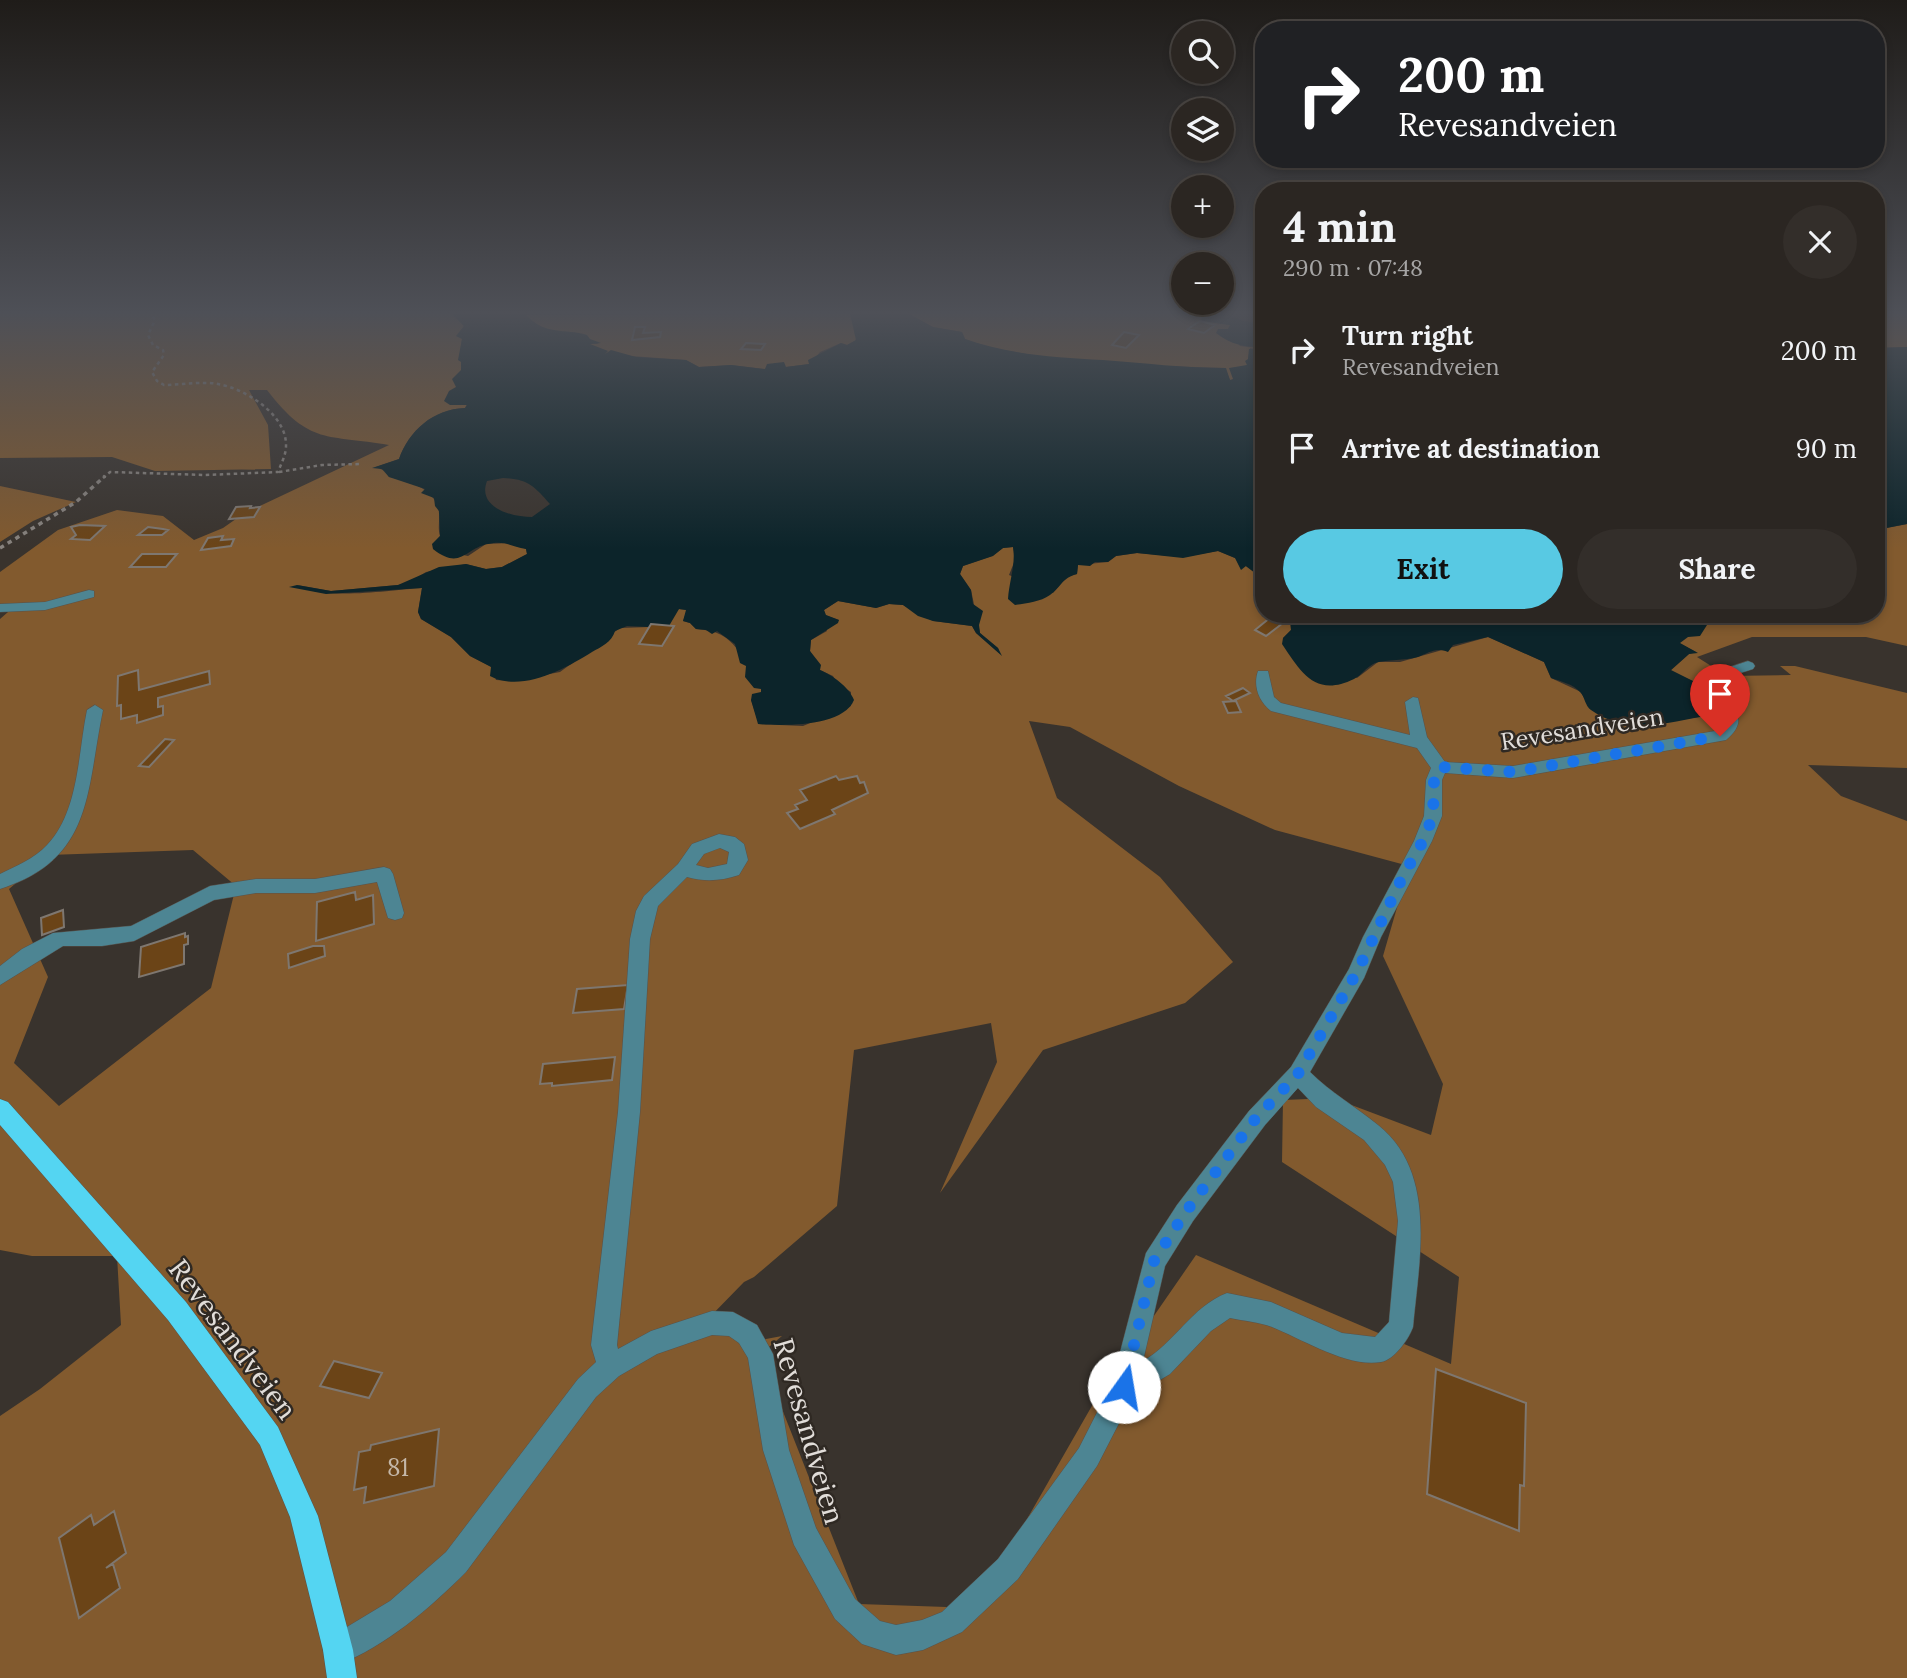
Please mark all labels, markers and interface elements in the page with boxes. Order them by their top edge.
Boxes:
map controls [1171,21,1234,315]
button: search [1171,21,1234,84]
text: 200 m [1398,43,1544,105]
icon: right [1283,49,1374,140]
button: layers [1171,98,1234,161]
text: Revesandveien [1398,104,1617,145]
button: + [1171,175,1234,238]
text: 4 min [1283,200,1396,254]
button: close [1783,205,1857,279]
button: − [1171,252,1234,315]
text: 290 m · 07:48 [1283,253,1423,282]
text: Turn right [1342,319,1473,352]
icon: right [1283,331,1321,369]
text: 200 m [1781,334,1857,367]
text: Revesandveien [1342,352,1500,381]
icon: arrive [1283,429,1321,467]
text: Arrive at destination [1342,432,1600,465]
text: 90 m [1796,432,1857,465]
button: Exit [1283,529,1563,609]
button: Share [1577,529,1857,609]
pin [1690,664,1750,736]
icon: arrive [1701,675,1739,713]
street label: Revesandveien [1498,701,1666,757]
street label: Revesandveien [161,1252,305,1426]
street label: Revesandveien [765,1334,853,1528]
position arrow [1087,1350,1161,1424]
house number: 81 [387,1452,409,1483]

